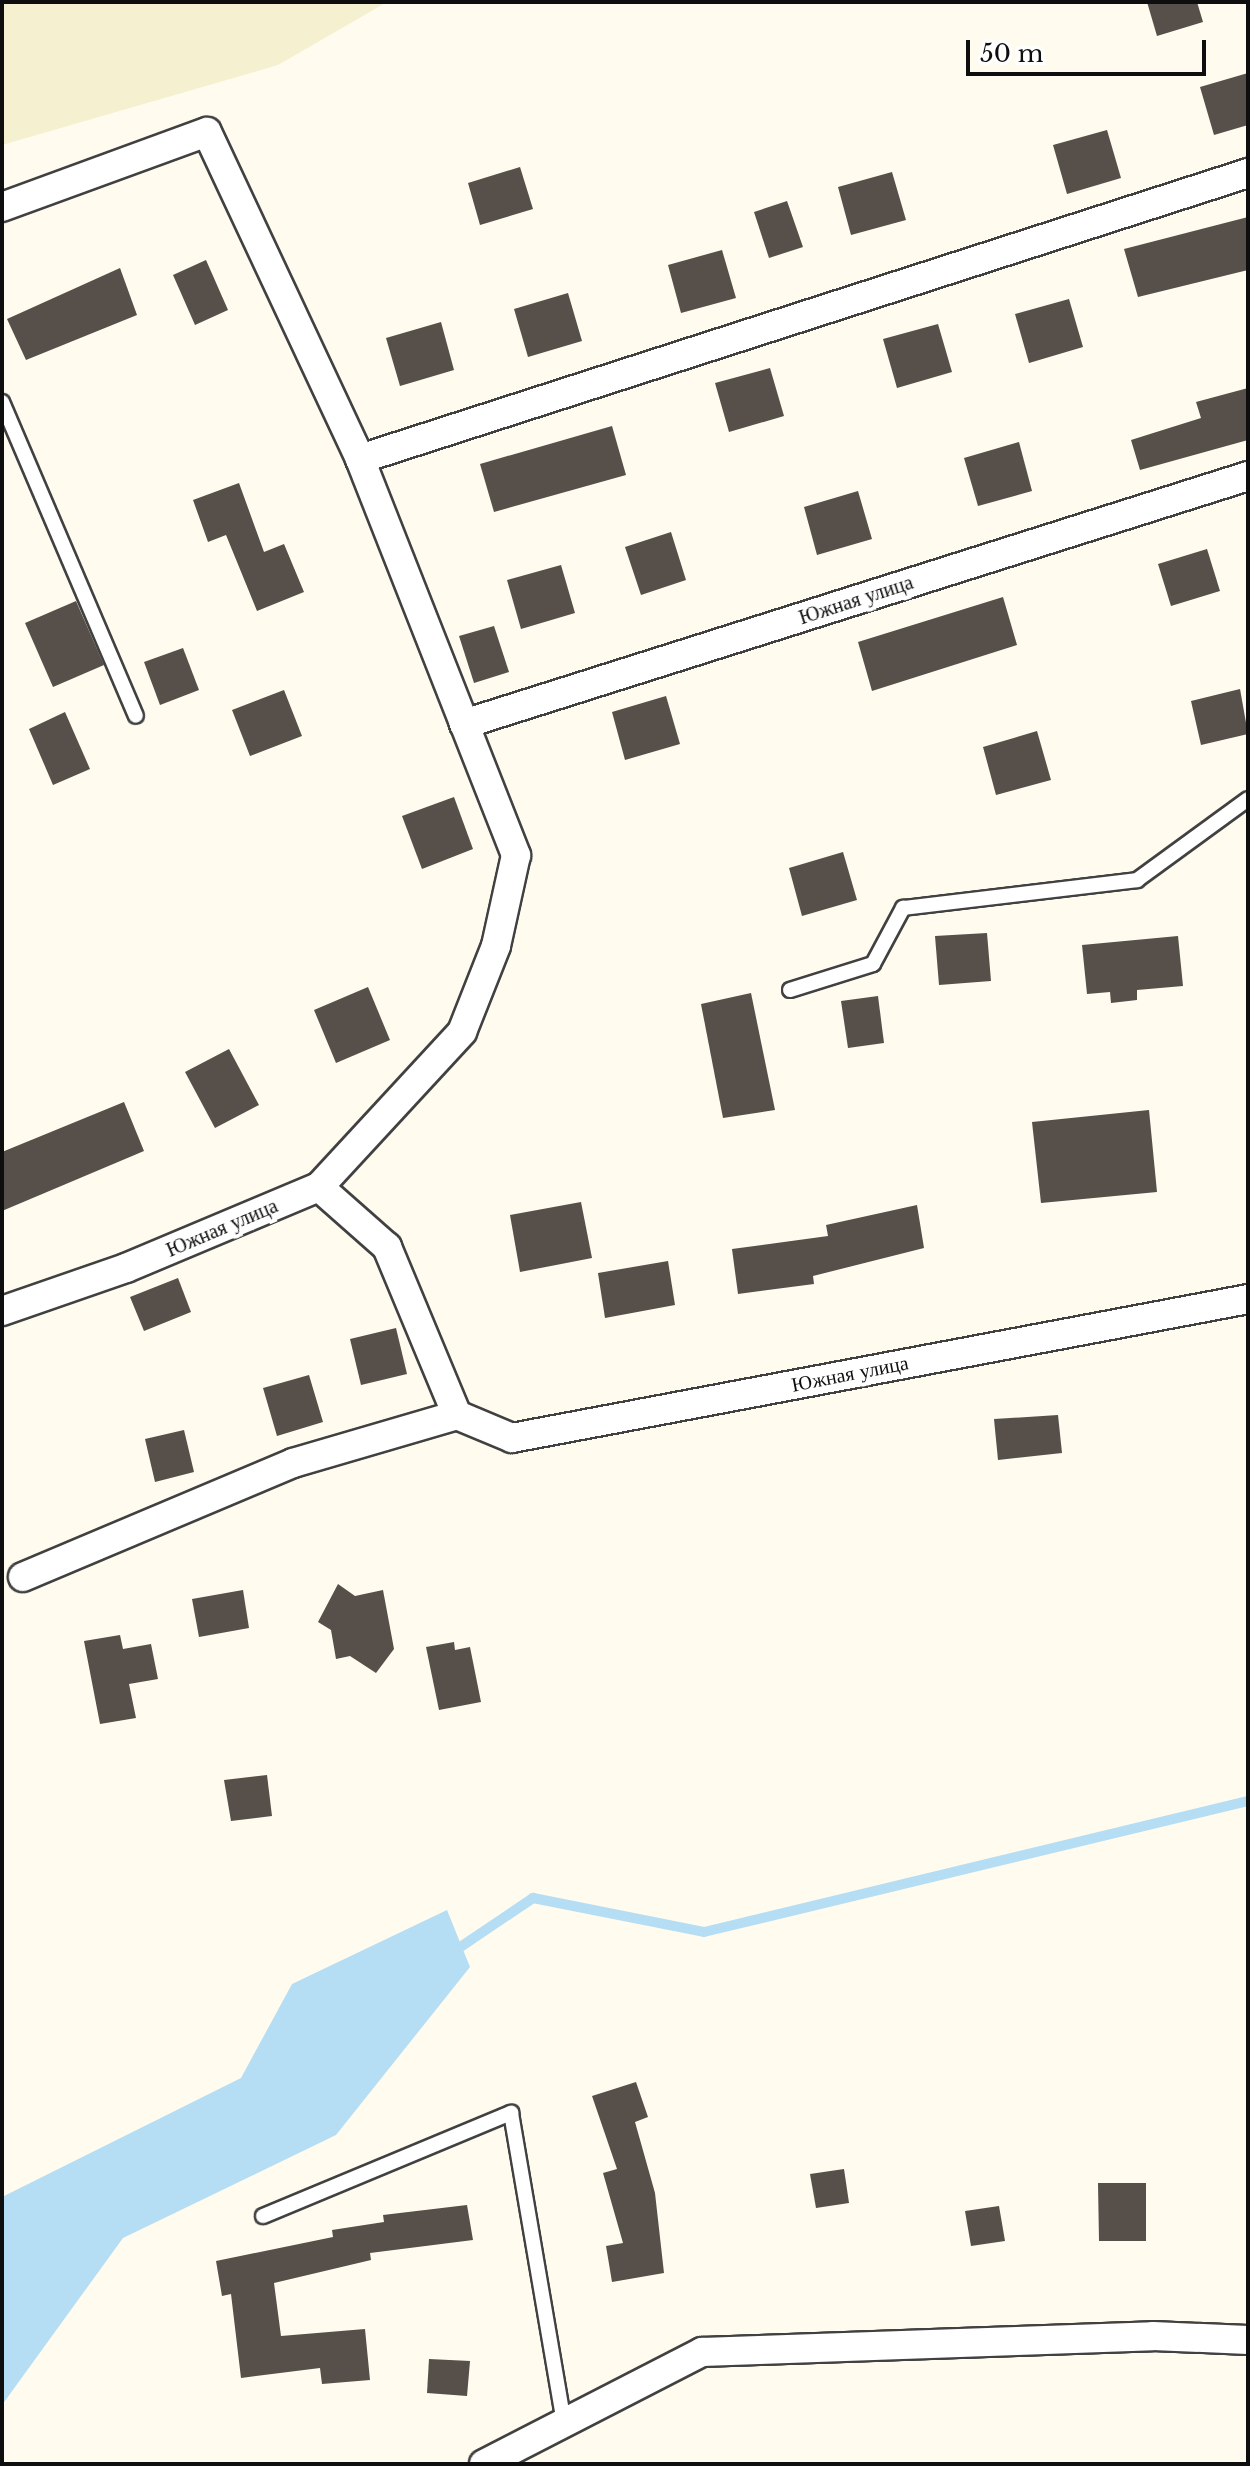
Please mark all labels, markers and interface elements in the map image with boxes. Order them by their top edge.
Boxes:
scale bar [970,24,1210,74]
text: 50 m [980,39,1043,68]
street label: Южная улица [796,570,916,630]
street label: Южная улица [163,1194,281,1262]
street label: Южная улица [790,1351,910,1397]

